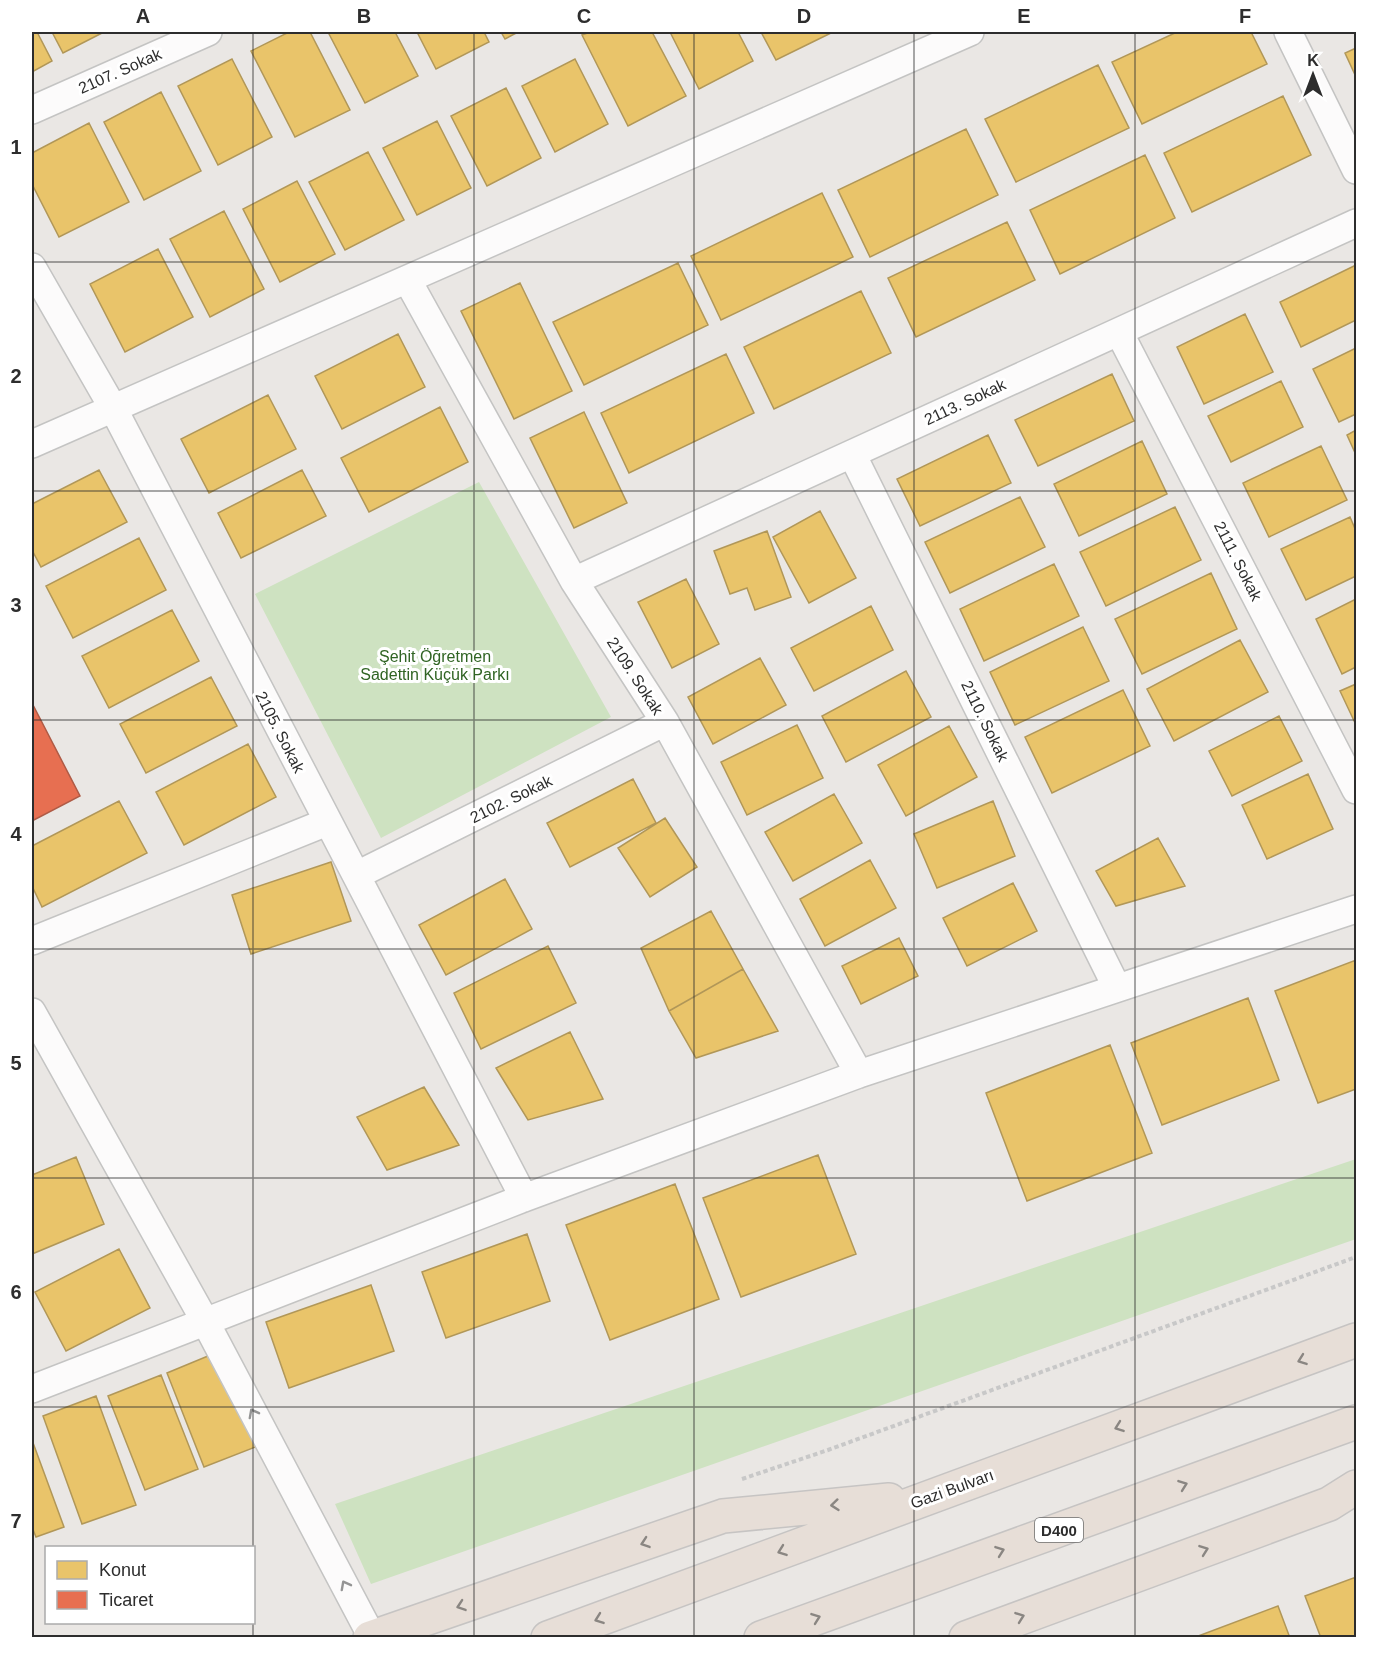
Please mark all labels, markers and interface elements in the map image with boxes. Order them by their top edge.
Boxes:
text: A [136,5,150,27]
text: B [357,5,371,27]
text: C [577,5,591,27]
text: D [797,5,811,27]
text: E [1017,5,1031,27]
text: F [1239,5,1251,27]
street label: 2107. Sokak [76,45,165,97]
north arrow [1283,45,1343,105]
text: K [1307,52,1319,69]
text: 1 [10,136,22,158]
text: 2 [10,365,22,387]
street label: 2113. Sokak [922,375,1009,428]
street label: 2111. Sokak [1211,519,1266,604]
text: 3 [10,594,22,616]
street label: 2109. Sokak [604,634,667,719]
park label: Şehit Öğretmen Sadettin Küçük Parkı [360,648,510,683]
street label: 2110. Sokak [958,678,1012,765]
street label: 2105. Sokak [252,689,308,776]
street label: 2102. Sokak [467,771,556,826]
text: 4 [10,823,22,845]
text: 5 [10,1052,22,1074]
text: 6 [10,1281,22,1303]
one-way arrow [1297,1353,1308,1365]
one-way arrow [249,1408,260,1419]
one-way arrow [1114,1420,1124,1433]
street label: Gazi Bulvarı [908,1466,996,1512]
one-way arrow [1177,1479,1188,1492]
one-way arrow [831,1498,840,1511]
text: 7 [10,1510,22,1532]
road number: D400 [1035,1518,1083,1542]
one-way arrow [640,1536,651,1548]
one-way arrow [777,1544,788,1557]
one-way arrow [1198,1545,1208,1558]
legend [45,1546,255,1624]
one-way arrow [994,1546,1005,1559]
text: Konut [99,1560,146,1580]
one-way arrow [340,1580,352,1591]
text: Ticaret [99,1590,153,1610]
one-way arrow [456,1599,467,1612]
one-way arrow [594,1611,605,1624]
one-way arrow [811,1612,821,1625]
one-way arrow [1015,1612,1025,1625]

